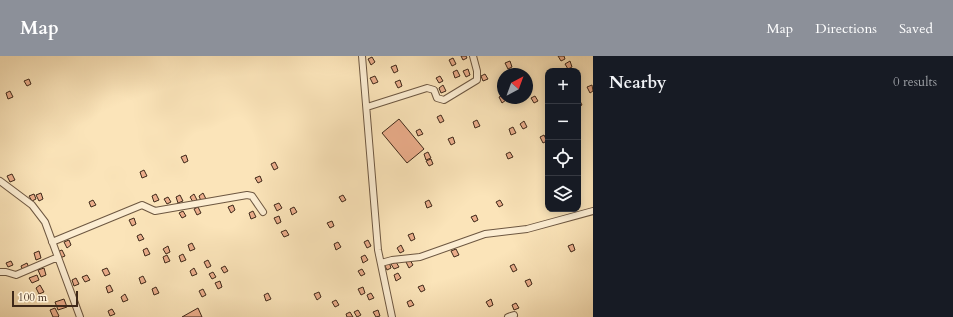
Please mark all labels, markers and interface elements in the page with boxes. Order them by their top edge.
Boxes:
text: Map [20,15,59,41]
text: Map [767,19,793,38]
text: Directions [815,19,877,38]
text: Saved [899,19,933,38]
north arrow [497,68,533,104]
map controls [545,68,581,212]
button: + [545,68,581,104]
text: Nearby [609,71,666,94]
text: 0 results [893,73,937,91]
button: − [545,104,581,140]
button: locate [545,140,581,176]
button: layers [545,176,581,212]
scale bar [12,289,78,308]
text: 100 m [18,290,47,305]

